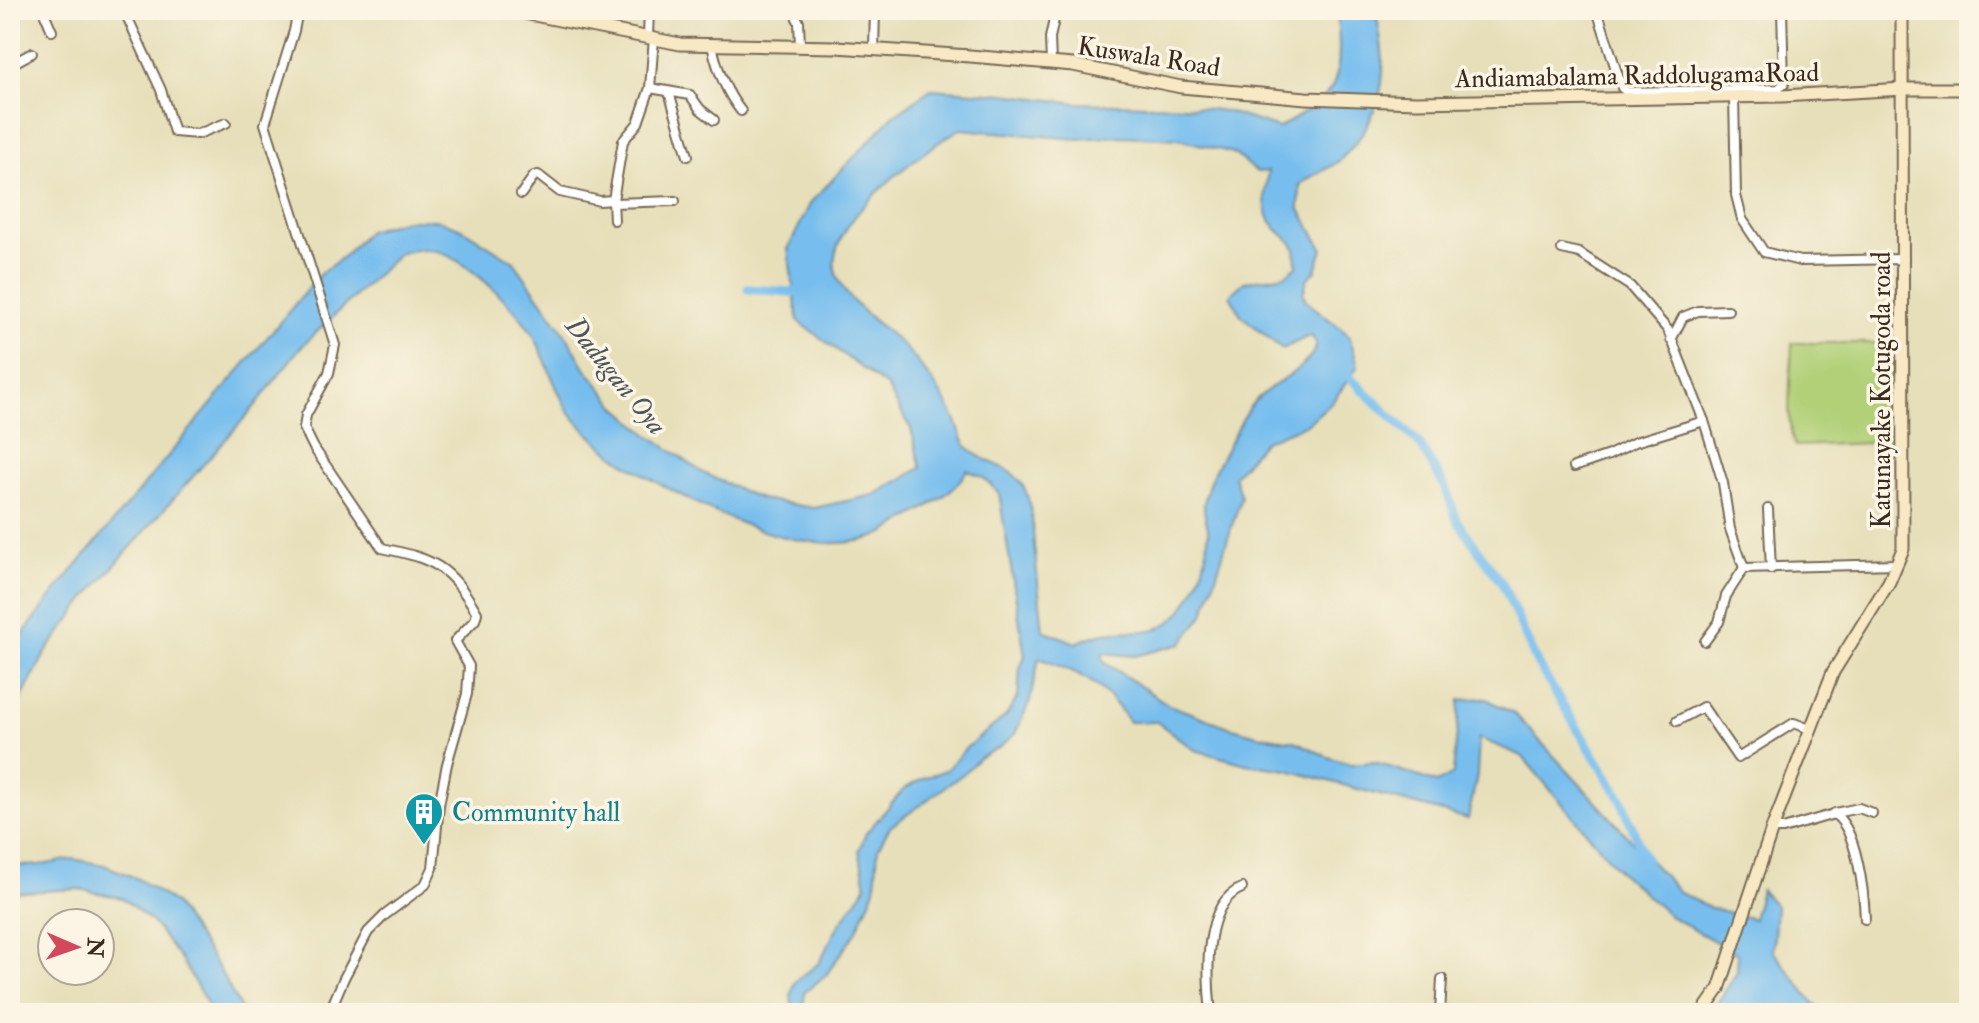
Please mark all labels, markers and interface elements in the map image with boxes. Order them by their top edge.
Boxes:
street label: Kuswala Road [1075,30,1223,84]
street label: Andiamabalama RaddolugamaRoad [1454,57,1820,95]
street label: Katunayake Kotugoda road [1866,251,1898,529]
water label: Dadugan Oya [557,309,674,442]
building icon: Community hall [403,791,445,846]
place label: Community hall [452,797,621,829]
north arrow [36,907,116,987]
text: N [81,936,109,958]

